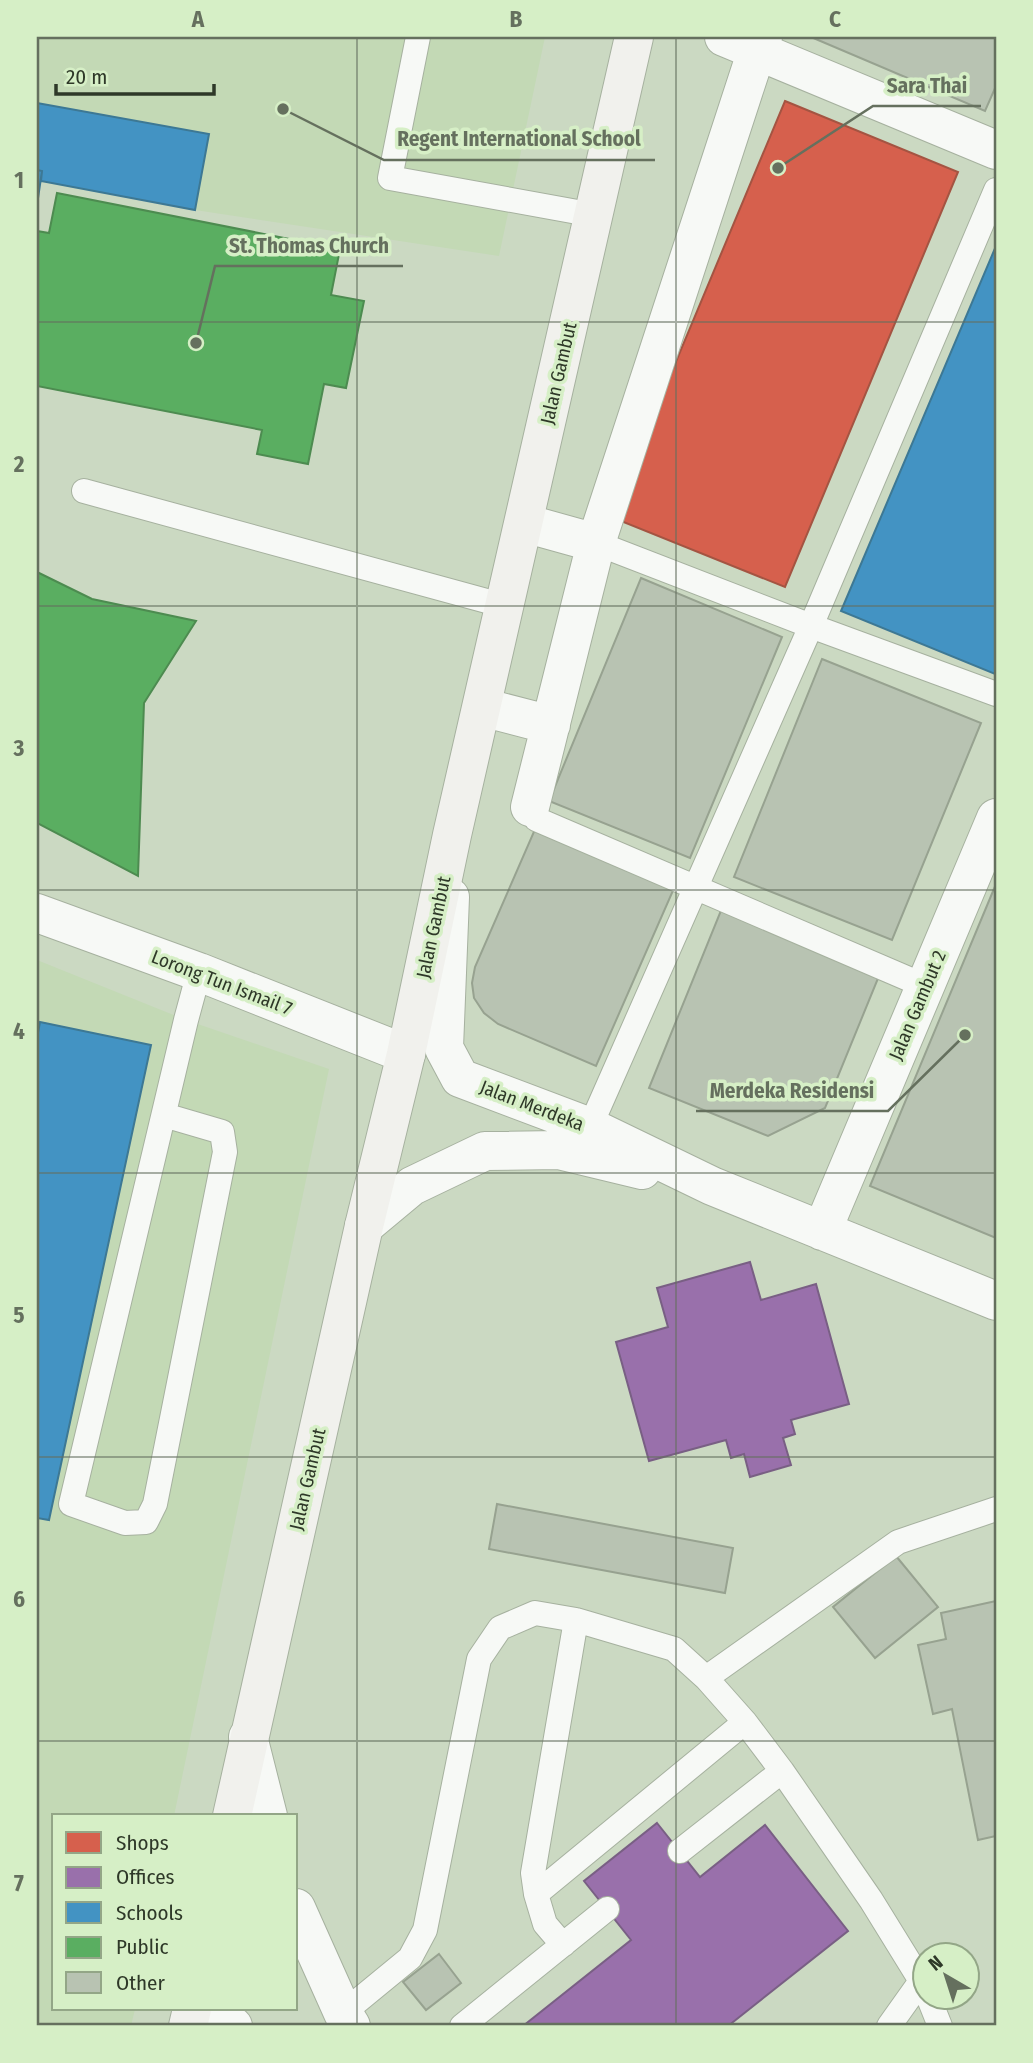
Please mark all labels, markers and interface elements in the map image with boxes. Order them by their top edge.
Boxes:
text: A [191,5,205,33]
text: B [510,5,523,33]
text: C [829,5,841,33]
scale bar [56,52,214,96]
text: 20 m [66,64,107,90]
callout: Sara Thai [873,64,981,106]
text: Sara Thai [887,73,967,99]
callout: Regent International School [384,118,655,160]
text: Regent International School [397,126,641,152]
text: 1 [14,166,24,194]
callout: St. Thomas Church [215,224,403,266]
text: St. Thomas Church [229,233,389,259]
street label: Jalan Gambut [536,319,582,426]
text: 2 [13,450,25,478]
text: 3 [13,734,25,762]
street label: Jalan Gambut [411,873,456,980]
street label: Lorong Tun Ismail 7 [148,945,296,1020]
street label: Jalan Gambut 2 [884,947,951,1064]
text: 4 [13,1017,25,1045]
callout: Merdeka Residensi [696,1069,888,1111]
street label: Jalan Merdeka [477,1075,587,1136]
text: Merdeka Residensi [710,1078,874,1104]
text: 5 [13,1301,25,1329]
street label: Jalan Gambut [285,1425,331,1532]
text: 6 [13,1585,25,1613]
legend [52,1814,298,2010]
text: Shops [116,1830,169,1856]
text: Offices [116,1864,175,1890]
text: 7 [14,1869,24,1897]
text: Schools [116,1900,183,1926]
text: Public [116,1934,168,1960]
north arrow [911,1940,981,2010]
text: N [924,1951,947,1976]
text: Other [116,1970,165,1996]

